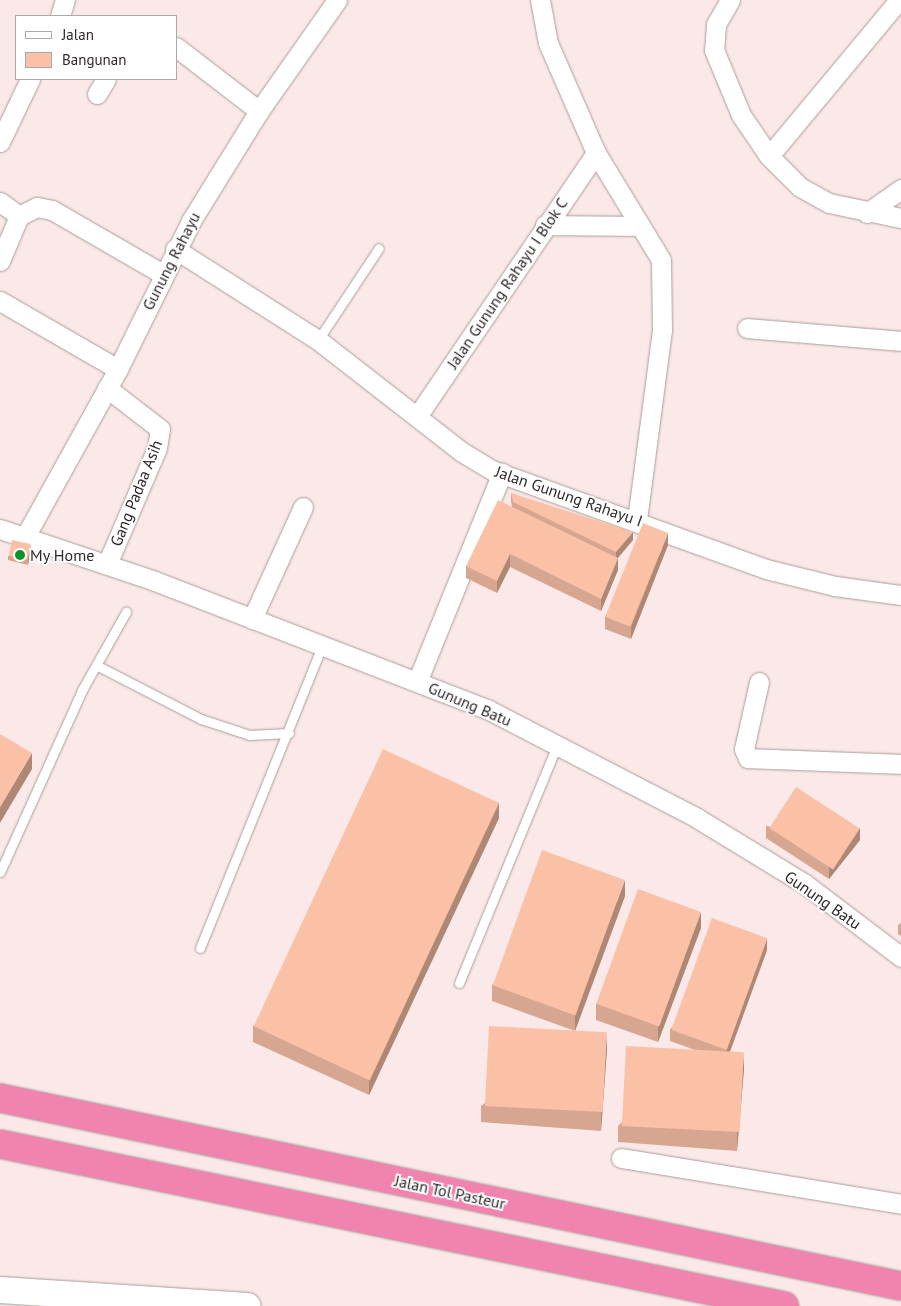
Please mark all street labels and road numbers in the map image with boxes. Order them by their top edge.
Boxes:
street label: Jalan Gunung Rahayu I Blok C [442,194,572,372]
street label: Gunung Rahayu [138,209,204,313]
street label: Gang Padaa Asih [106,437,166,549]
street label: Jalan Gunung Rahayu I [493,462,645,530]
street label: Gunung Batu [425,678,515,730]
street label: Gunung Batu [781,867,865,933]
street label: Jalan Tol Pasteur [393,1171,507,1213]

